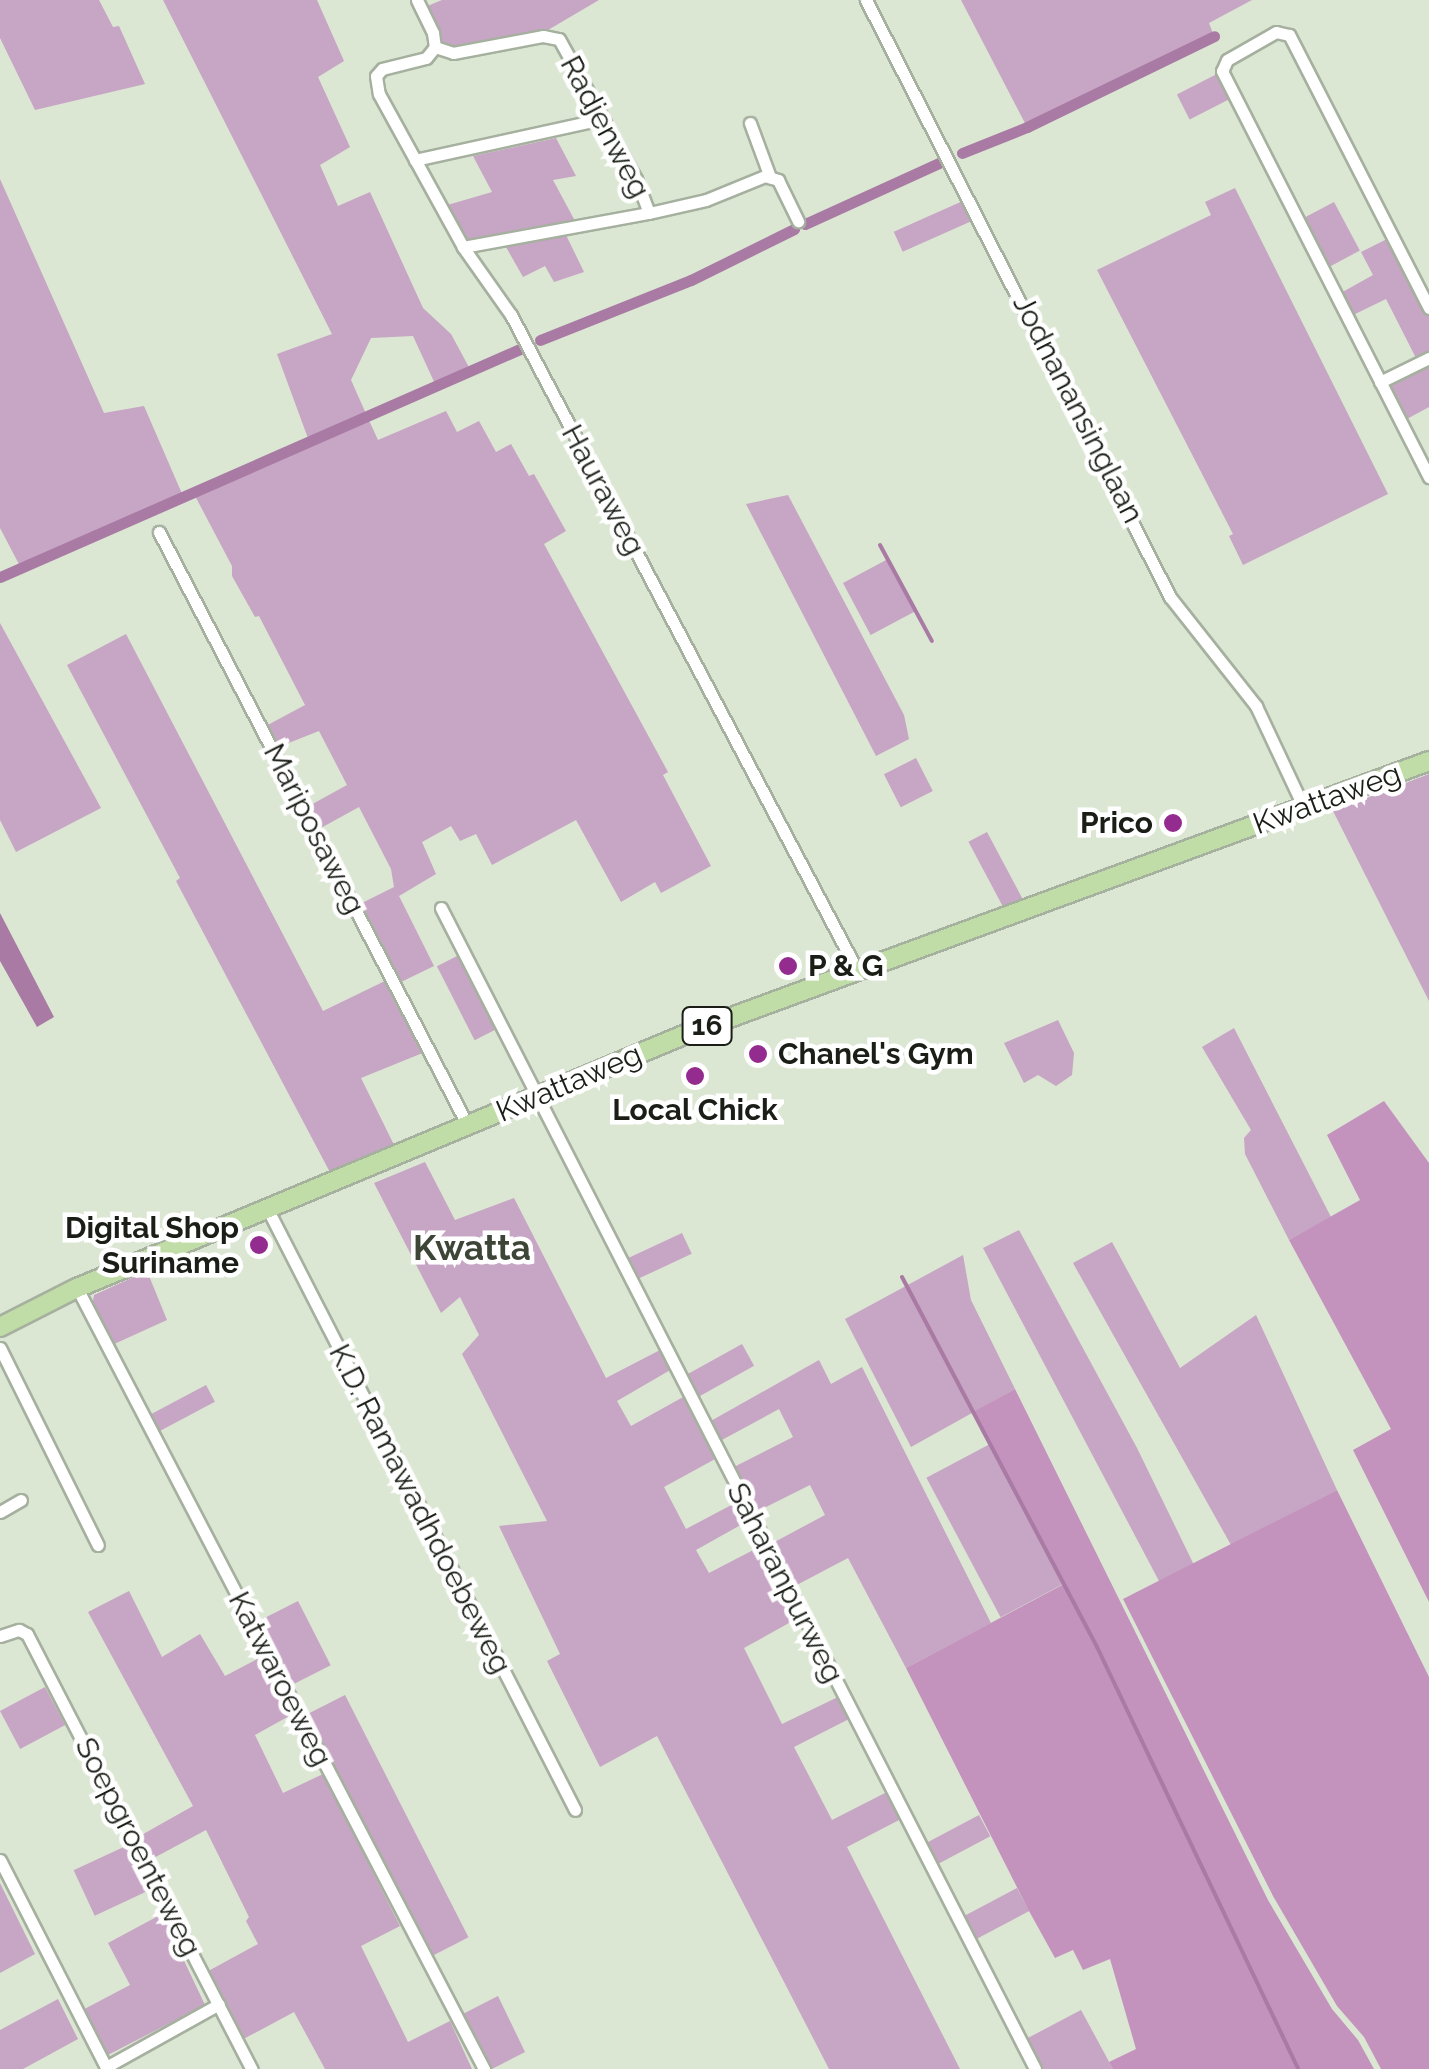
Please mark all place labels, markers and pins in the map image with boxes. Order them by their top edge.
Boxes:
place label: Prico [1080,805,1153,841]
marker: Prico [1162,812,1184,834]
place label: P & G [808,948,884,984]
marker: P & G [777,955,799,977]
place label: Chanel's Gym [778,1036,974,1072]
marker: Chanel's Gym [747,1043,769,1065]
marker: Local Chick [684,1065,706,1087]
place label: Local Chick [612,1092,778,1128]
place label: Digital Shop Suriname [64,1210,239,1280]
marker: Digital Shop Suriname [248,1234,270,1256]

